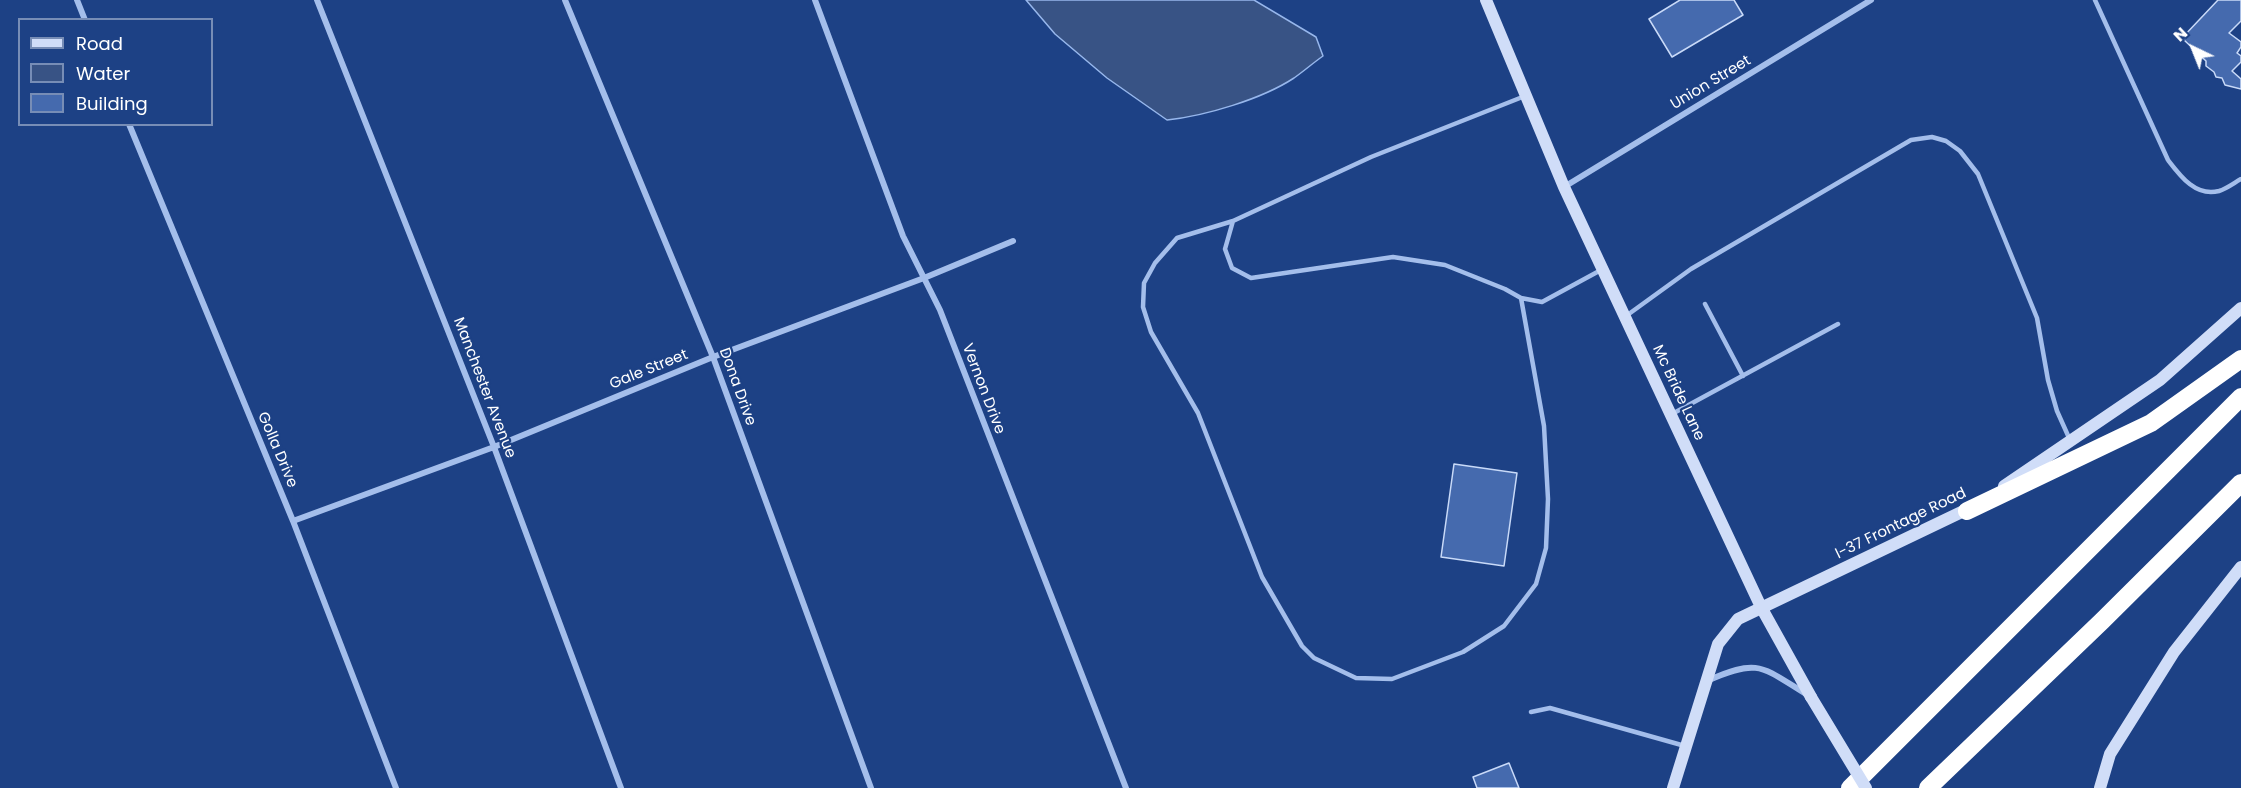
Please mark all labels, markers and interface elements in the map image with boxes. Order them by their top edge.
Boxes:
legend [18,18,213,126]
north arrow [2163,18,2223,78]
text: N [2168,22,2193,47]
text: Road [76,31,123,56]
street label: Union Street [1668,52,1754,114]
text: Water [76,61,130,86]
text: Building [76,91,148,116]
street label: Manchester Avenue [449,315,519,461]
street label: Vernon Drive [957,341,1009,437]
street label: Mc Bride Lane [1648,342,1708,444]
street label: Gale Street [607,346,691,394]
street label: Dona Drive [715,346,759,428]
street label: Golla Drive [253,409,301,491]
street label: I-37 Frontage Road [1833,484,1969,564]

